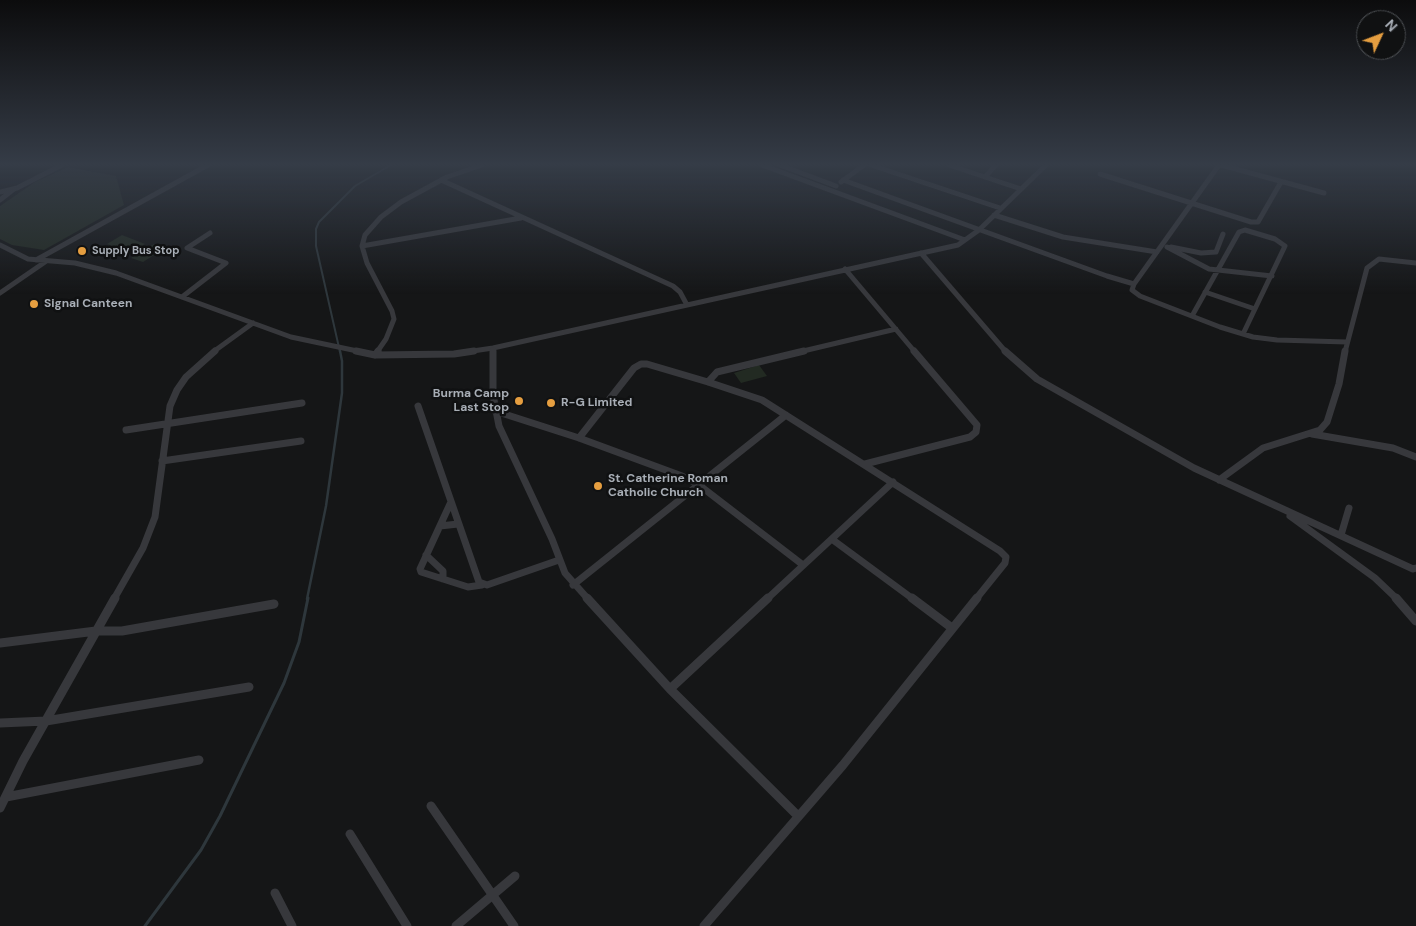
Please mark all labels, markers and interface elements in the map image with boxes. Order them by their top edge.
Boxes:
north arrow [1356,10,1406,60]
text: N [1381,16,1401,35]
place label: Supply Bus Stop [92,244,179,258]
marker: Supply Bus Stop [76,245,88,257]
place label: Signal Canteen [44,297,132,311]
marker: Signal Canteen [28,298,40,310]
place label: Burma Camp Last Stop [433,387,509,415]
marker: Burma Camp Last Stop [513,395,525,407]
place label: R-G Limited [561,396,632,410]
marker: R-G Limited [545,397,557,409]
place label: St. Catherine Roman Catholic Church [608,472,728,500]
marker: St. Catherine Roman Catholic Church [592,480,604,492]

